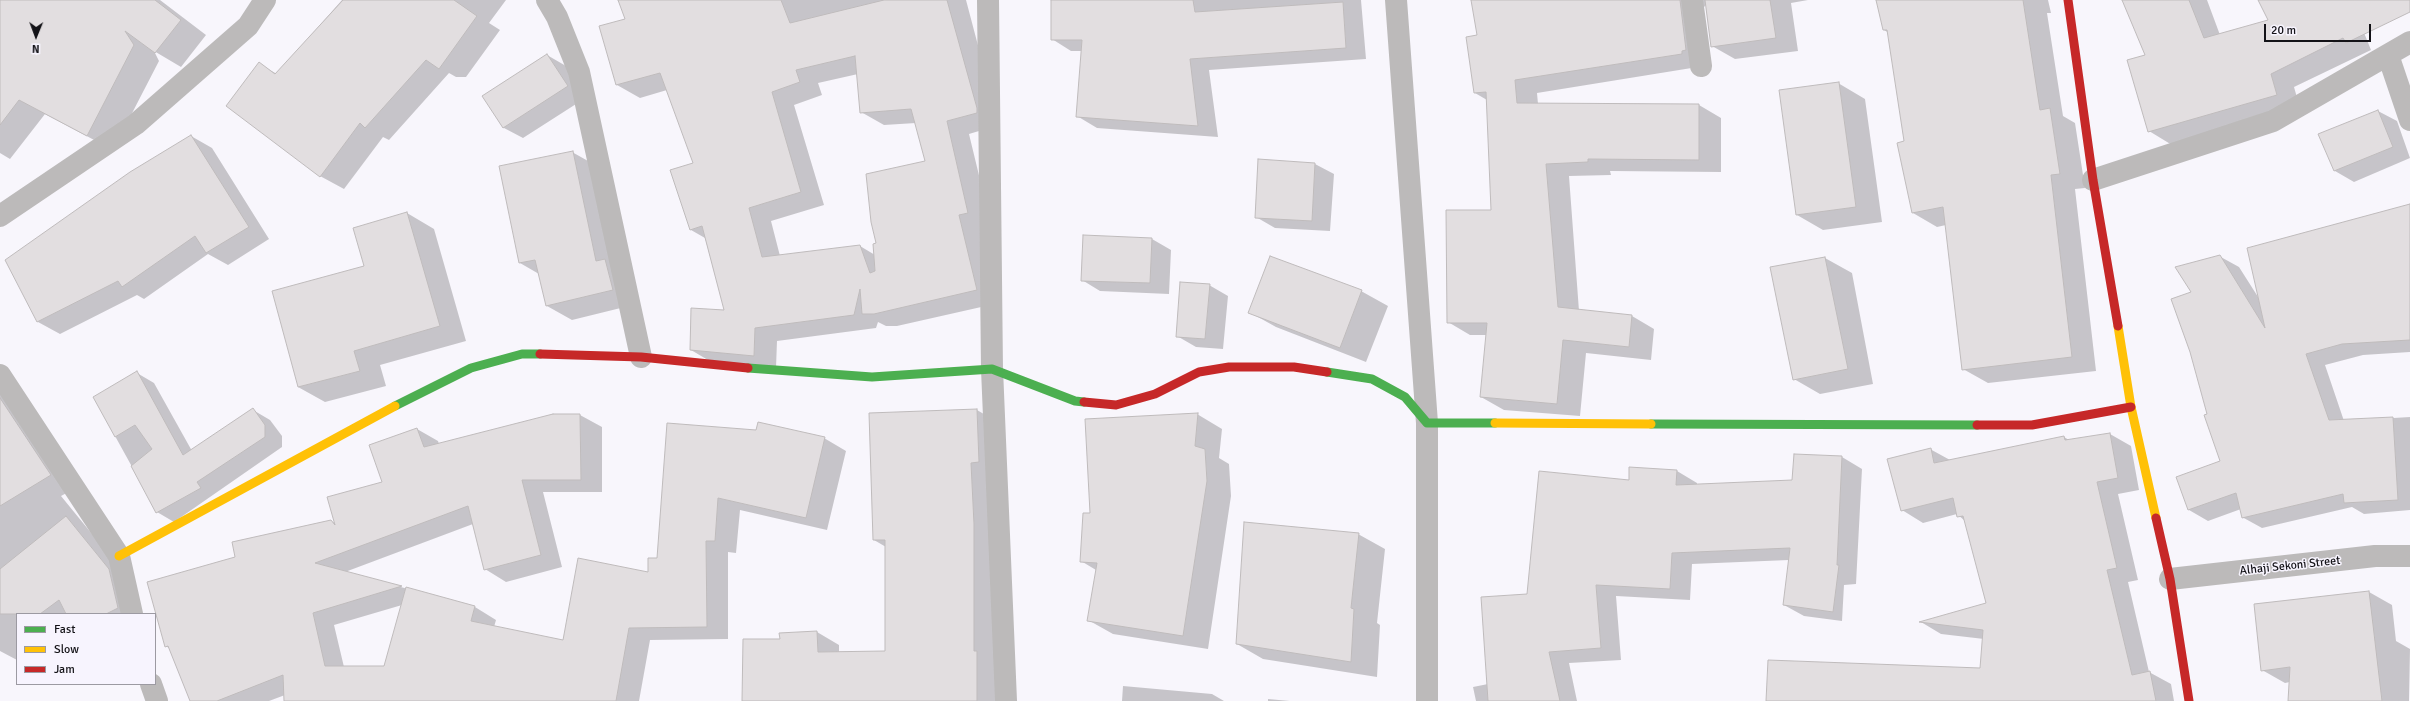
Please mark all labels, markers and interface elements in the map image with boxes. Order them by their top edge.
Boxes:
north arrow [16,16,56,56]
scale bar [2266,16,2373,42]
text: 20 m [2271,23,2296,38]
text: N [32,42,40,55]
street label: Alhaji Sekoni Street [2239,554,2341,578]
legend [16,613,156,685]
text: Fast [54,622,75,637]
text: Slow [54,642,79,657]
text: Jam [54,662,75,677]

